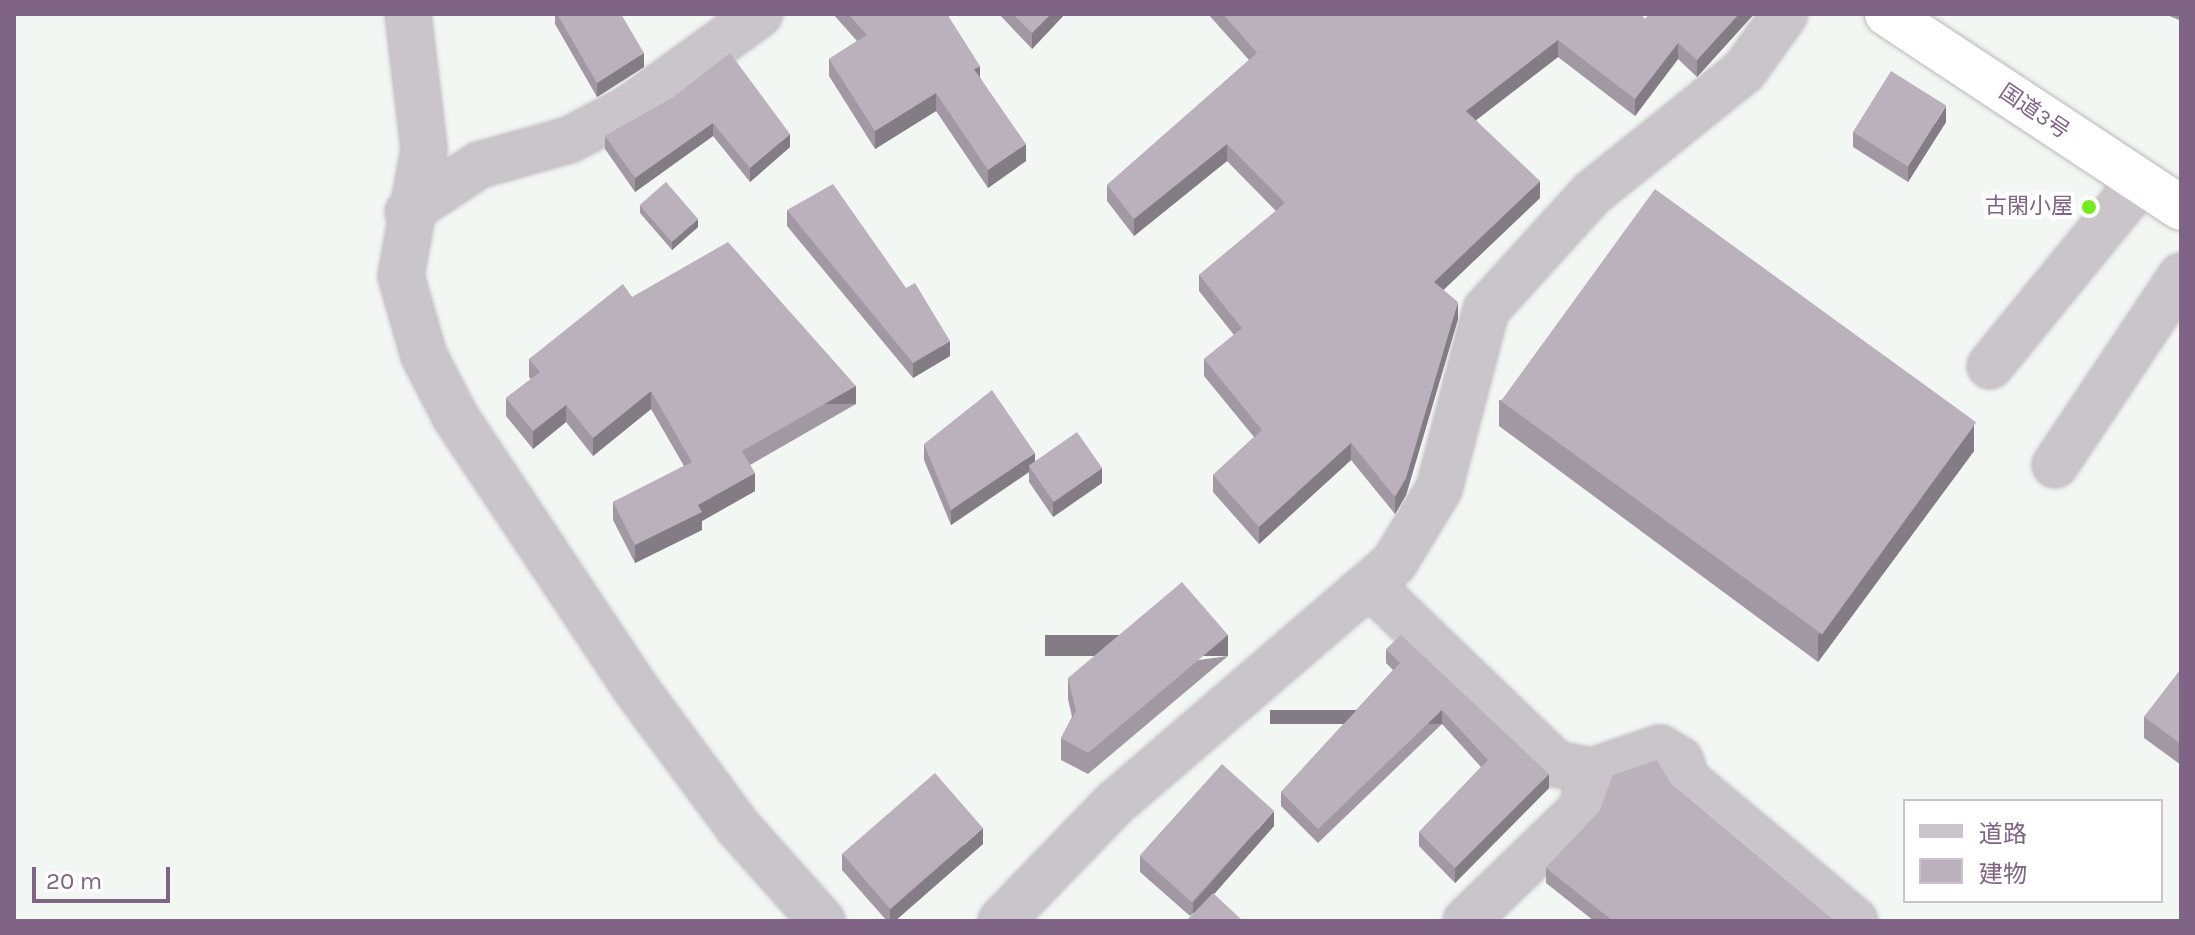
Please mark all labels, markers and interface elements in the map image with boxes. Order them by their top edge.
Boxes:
street label: 国道3号 [1994,79,2074,145]
place label: 古閑小屋 [1985,194,2073,220]
marker: 古閑小屋 [2080,198,2098,216]
legend [1903,799,2163,903]
text: 道路 [1979,820,2027,848]
scale bar [36,851,174,901]
text: 建物 [1979,860,2027,888]
text: 20 m [46,867,102,895]

